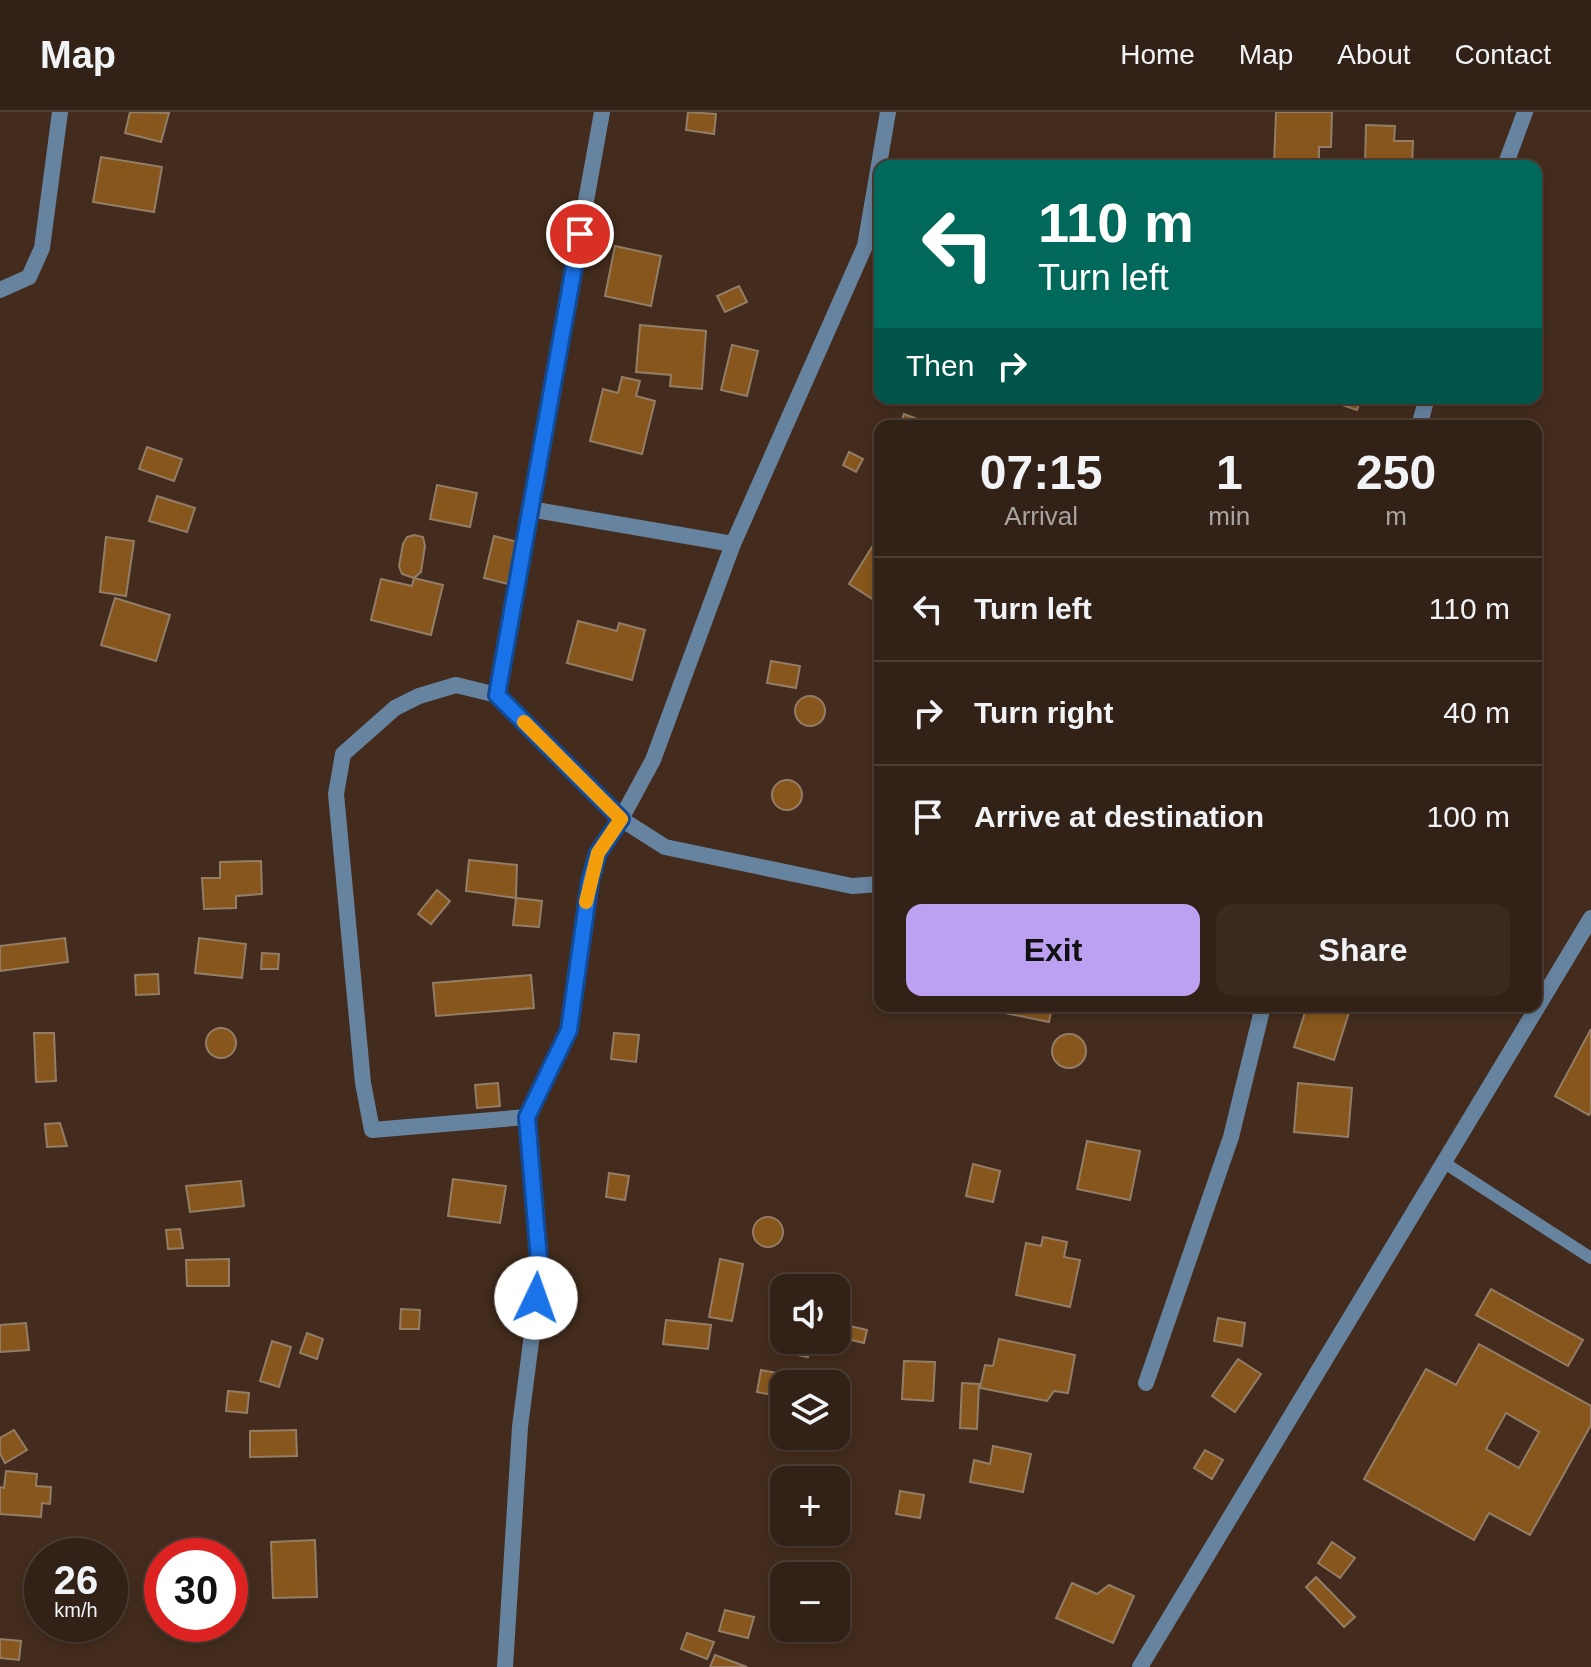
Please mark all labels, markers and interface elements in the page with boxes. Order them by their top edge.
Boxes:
text: Map [40,34,116,76]
text: Home [1120,39,1195,70]
text: Map [1239,39,1293,70]
text: About [1337,39,1411,70]
text: Contact [1455,39,1551,70]
text: 110 m [1038,191,1194,254]
icon: left [906,192,1010,296]
pin [546,200,614,268]
icon: arrive [558,212,602,256]
text: Turn left [1038,257,1169,298]
icon: right [990,344,1034,388]
text: Then [906,349,974,382]
text: 07:15 [980,446,1103,499]
text: 1 [1216,446,1243,499]
text: 250 [1356,446,1436,499]
text: Arrival [1004,501,1078,531]
text: min [1208,501,1250,531]
text: m [1385,501,1407,531]
icon: left [906,587,950,631]
text: Turn left [974,592,1092,625]
text: 110 m [1429,592,1510,625]
icon: right [906,691,950,735]
text: Turn right [974,696,1113,729]
text: 40 m [1443,696,1510,729]
icon: arrive [906,795,950,839]
text: Arrive at destination [974,800,1264,833]
text: 100 m [1427,800,1510,833]
button: Exit [906,904,1200,996]
button: Share [1216,904,1510,996]
position arrow [494,1256,578,1340]
map controls [770,1274,850,1642]
button: sound [770,1274,850,1354]
button: layers [770,1370,850,1450]
button: + [770,1466,850,1546]
speed limit sign: 30 [144,1538,248,1642]
text: 26 [54,1558,98,1602]
button: − [770,1562,850,1642]
text: km/h [54,1599,98,1621]

